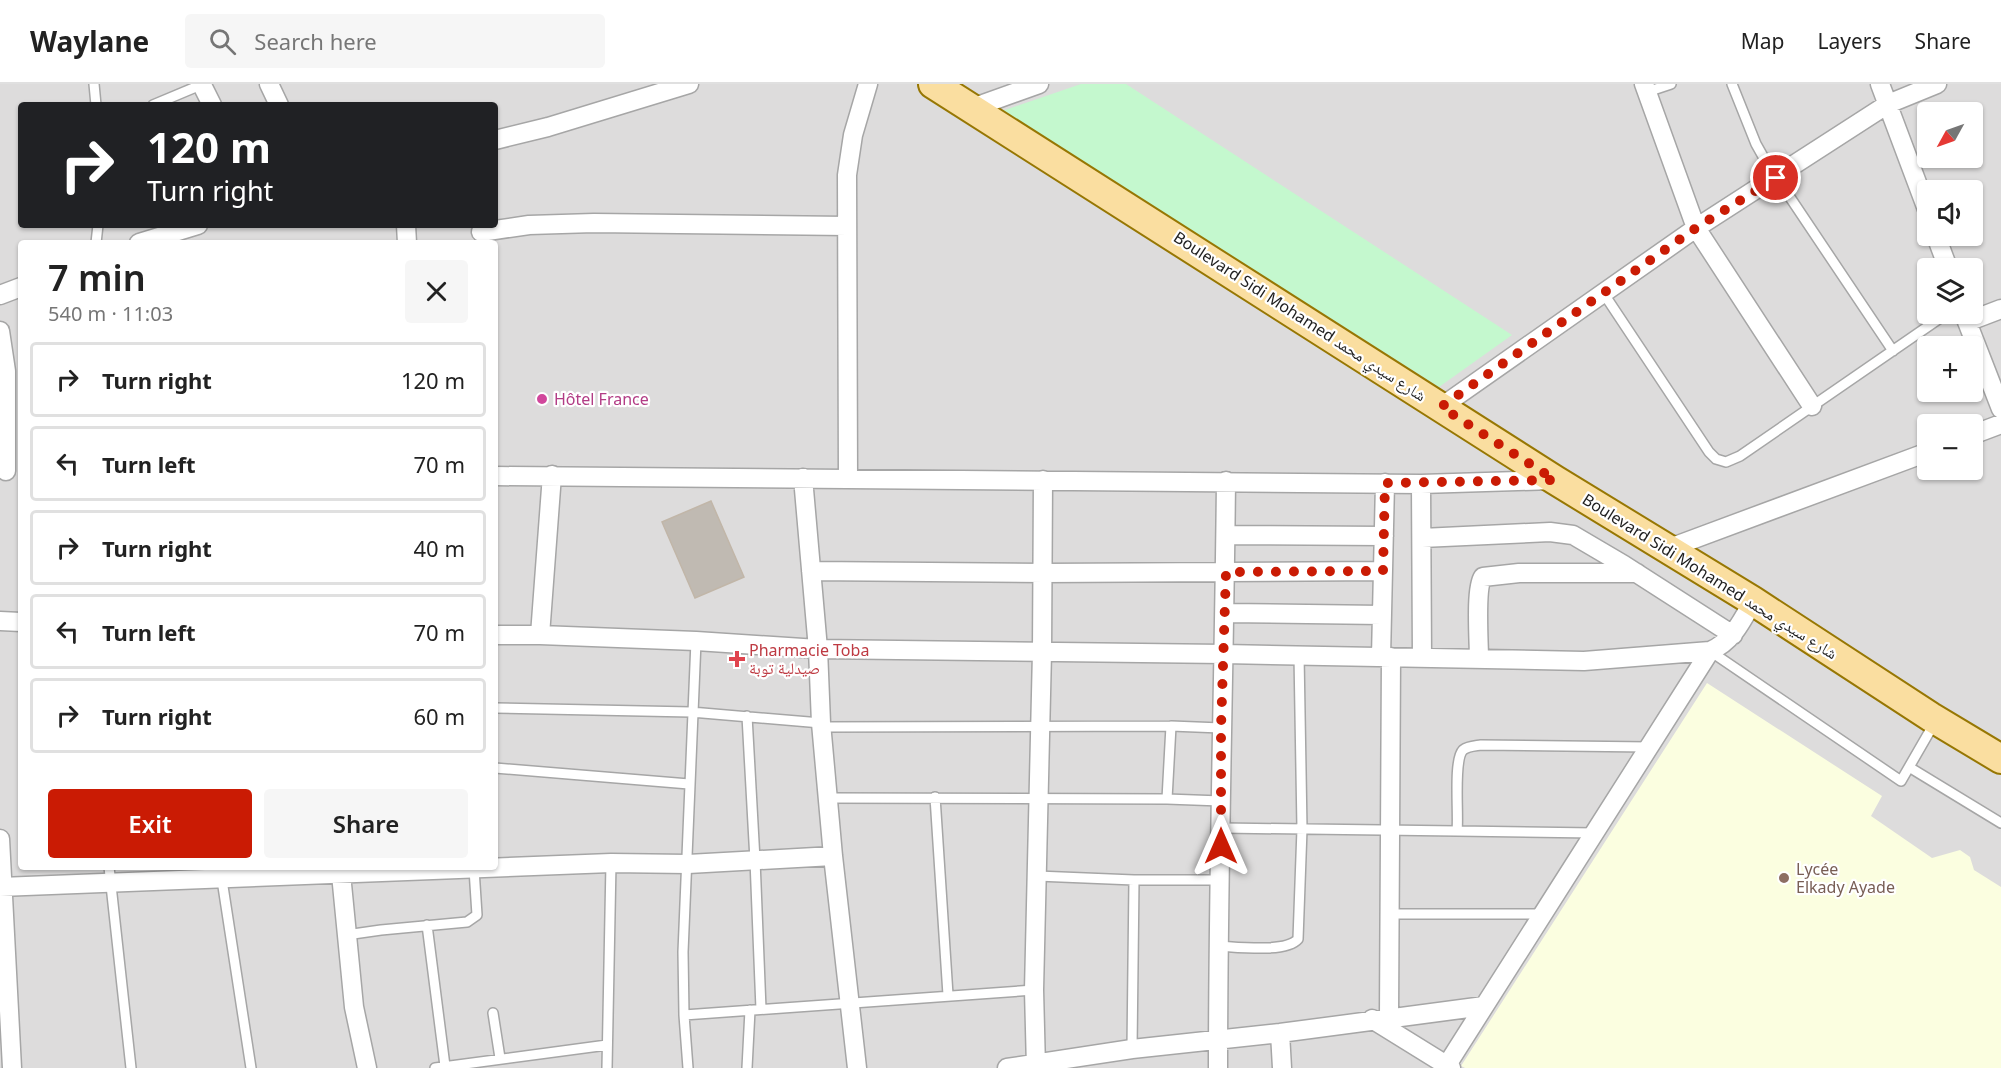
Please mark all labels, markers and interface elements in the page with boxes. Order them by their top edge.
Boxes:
search box [185,14,605,68]
text: Waylane [30,22,149,60]
icon: search [206,25,239,58]
text: Search here [254,26,377,56]
text: Map [1741,27,1785,55]
text: Layers [1818,27,1882,55]
text: Share [1915,27,1971,55]
north arrow [1917,102,1983,168]
map controls [1917,102,1983,480]
text: 120 m [147,118,271,175]
icon: right [48,126,126,204]
pin [1750,152,1801,203]
icon: arrive [1759,161,1792,194]
text: Turn right [147,172,273,209]
button: sound [1917,180,1983,246]
street label: Boulevard Sidi Mohamed شارع سيدي محمد [1168,226,1431,408]
text: 7 min [48,253,146,302]
button: layers [1917,258,1983,324]
button: close [405,260,468,323]
text: 540 m · 11:03 [48,300,173,327]
button: + [1917,336,1983,402]
icon: right [51,363,84,396]
text: Turn right [102,365,212,395]
text: 120 m [401,365,465,395]
place label: Hôtel France [554,388,649,410]
marker: Hôtel France [535,392,549,406]
button: − [1917,414,1983,480]
icon: left [51,447,84,480]
text: Turn left [102,449,196,479]
text: 70 m [414,449,465,479]
street label: Boulevard Sidi Mohamed شارع سيدي محمد [1577,488,1842,666]
icon: right [51,531,84,564]
text: Turn right [102,533,212,563]
text: 40 m [414,533,465,563]
icon: left [51,615,84,648]
text: Turn left [102,617,196,647]
text: 70 m [414,617,465,647]
place label: Pharmacie Toba صيدلية توبة [749,639,869,679]
marker: Pharmacie Toba صيدلية توبة [730,652,744,666]
icon: right [51,699,84,732]
text: Turn right [102,701,212,731]
text: 60 m [414,701,465,731]
button: Exit [48,789,252,858]
button: Share [264,789,468,858]
position arrow [1189,814,1253,878]
place label: Lycée Elkady Ayade [1796,858,1895,898]
marker: Lycée Elkady Ayade [1777,871,1791,885]

